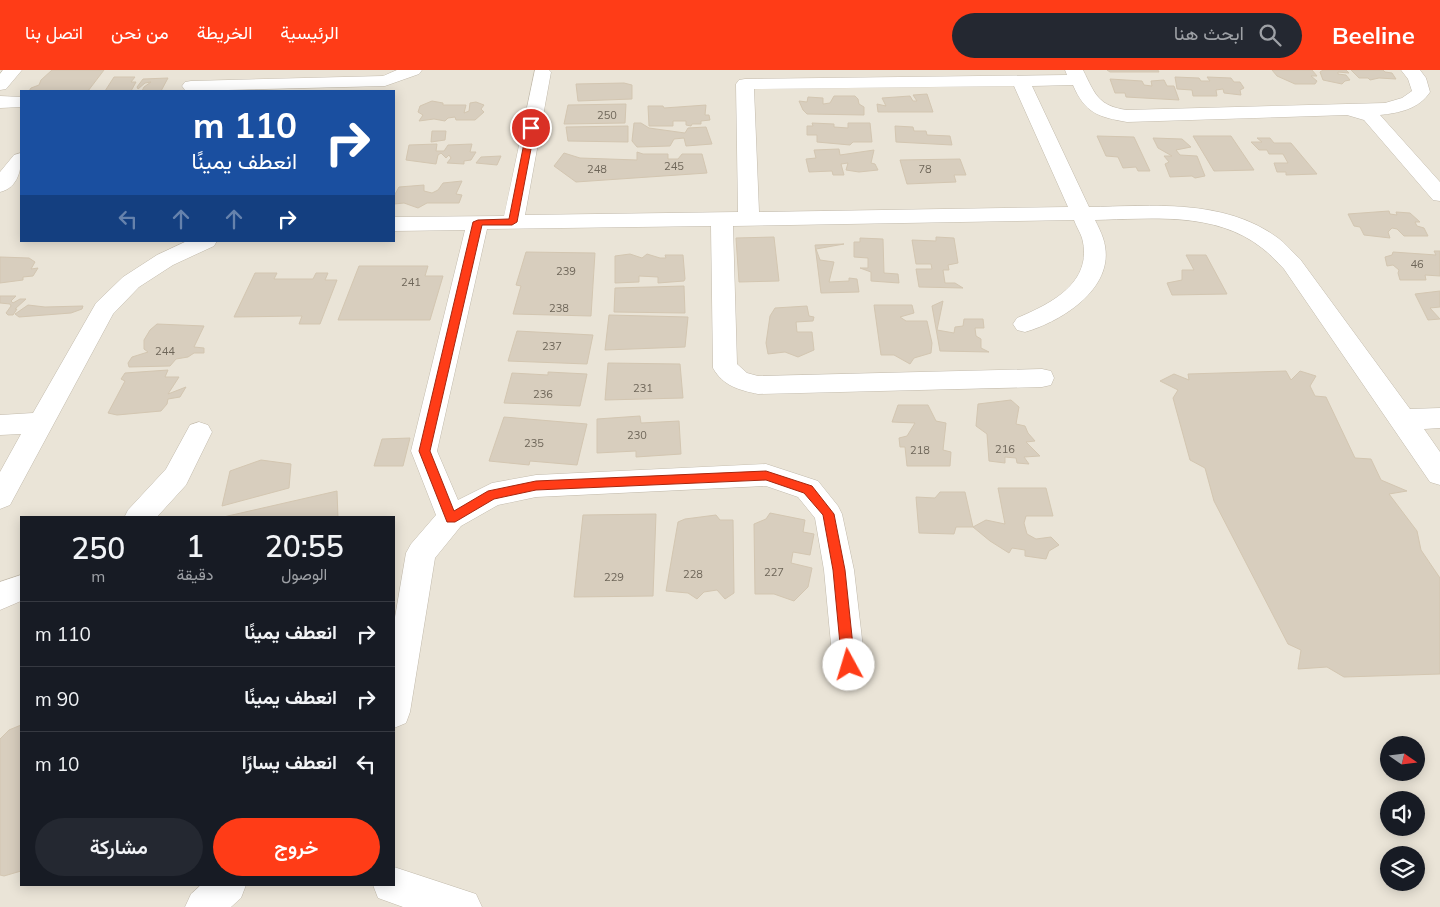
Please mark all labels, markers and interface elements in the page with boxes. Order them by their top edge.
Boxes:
search box [952,13,1302,58]
text: Beeline [1332,20,1415,50]
text: اتصل بنا [25,21,83,44]
text: من نحن [111,21,169,44]
text: الخريطة [197,21,252,44]
text: الرئيسية [280,21,339,44]
text: ابحث هنا [1174,21,1244,45]
icon: search [1256,21,1284,49]
text: 110 m [193,103,297,147]
pin [510,107,552,149]
house number: 250 [597,108,617,122]
icon: right [315,110,380,175]
icon: arrive [517,114,545,142]
text: انعطف يمينًا [191,147,297,175]
house number: 245 [664,159,684,173]
house number: 248 [587,162,607,176]
house number: 78 [918,162,932,176]
icon: left [114,205,142,233]
icon: ahead [167,205,195,233]
icon: ahead [220,205,248,233]
icon: right [273,205,301,233]
house number: 46 [1410,257,1424,271]
house number: 239 [556,264,576,278]
house number: 241 [401,275,421,289]
house number: 238 [549,301,569,315]
house number: 237 [542,339,562,353]
house number: 244 [155,344,175,358]
house number: 231 [633,381,653,395]
house number: 236 [533,387,553,401]
house number: 230 [627,428,647,442]
house number: 235 [524,436,544,450]
house number: 216 [995,442,1015,456]
house number: 218 [910,443,930,457]
text: 1 [186,527,204,565]
text: 20:55 [265,527,344,565]
text: 250 [71,529,125,567]
text: دقيقة [176,564,213,584]
text: الوصول [281,564,327,584]
house number: 227 [764,565,784,579]
text: m [91,566,105,586]
house number: 228 [683,567,703,581]
house number: 229 [604,570,624,584]
text: انعطف يمينًا [244,620,337,644]
icon: right [352,620,380,648]
text: 110 m [35,622,91,646]
position arrow [822,638,874,690]
text: انعطف يمينًا [244,685,337,709]
icon: right [352,685,380,713]
text: 90 m [35,687,79,711]
north arrow [1380,736,1425,781]
map controls [1380,736,1425,891]
text: انعطف يسارًا [242,750,337,774]
icon: left [352,750,380,778]
text: 10 m [35,752,79,776]
button: sound [1380,791,1425,836]
button: مشاركة [35,818,203,876]
button: خروج [213,818,380,876]
button: layers [1380,846,1425,891]

